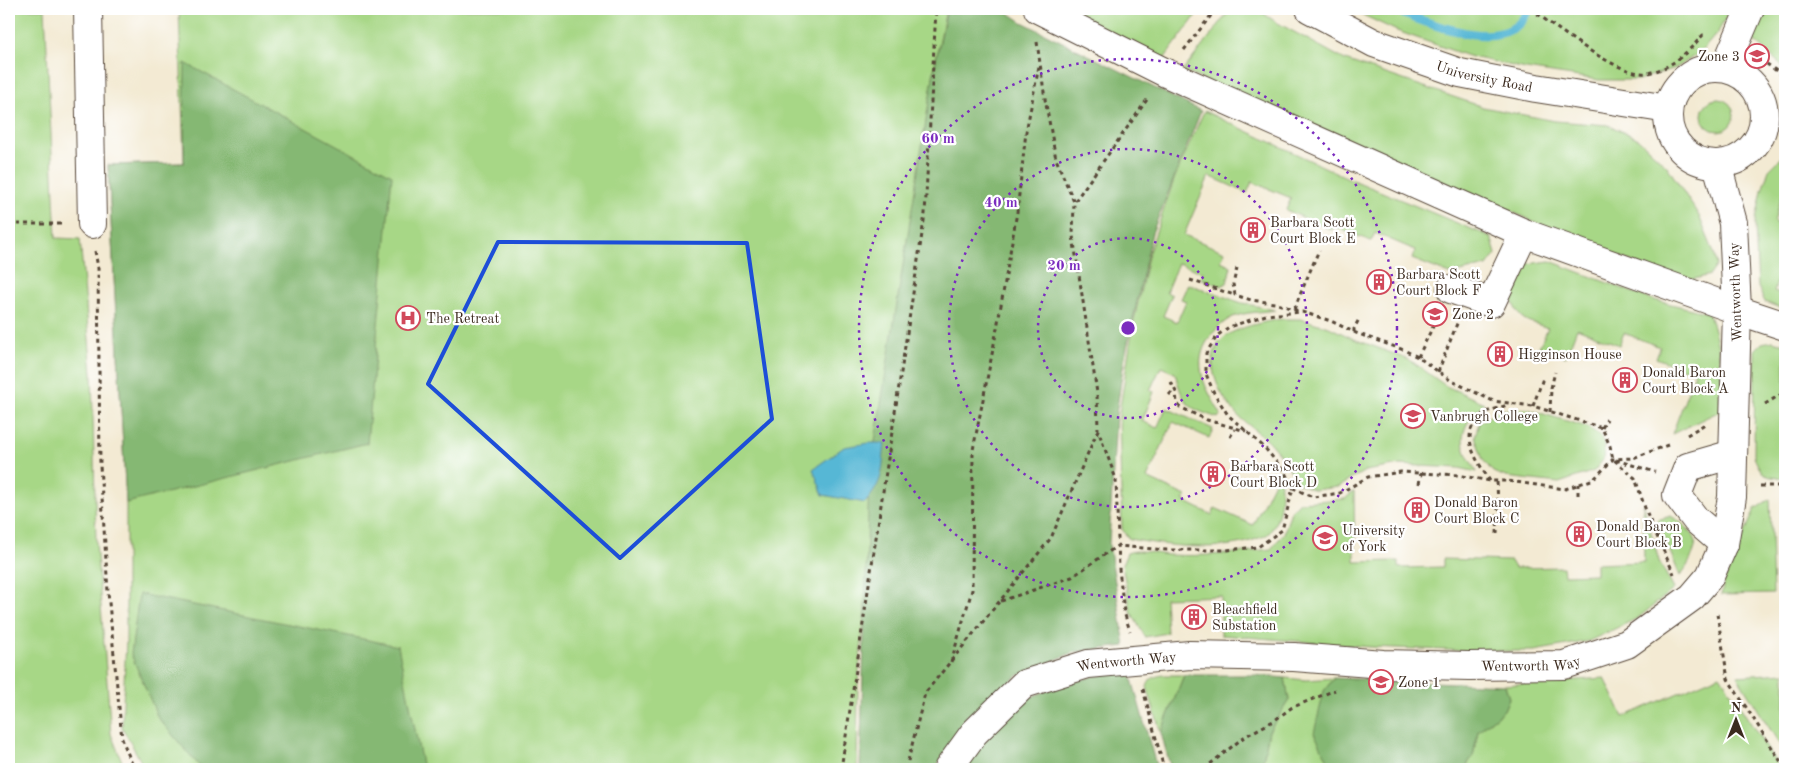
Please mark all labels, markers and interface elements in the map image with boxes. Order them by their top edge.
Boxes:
school or university icon: Zone 3 [1744,43,1770,69]
place label: Zone 3 [1698,50,1740,64]
street label: University Road [1434,59,1533,95]
text: 60 m [921,132,955,147]
text: 40 m [984,196,1018,211]
place label: Barbara Scott Court Block E [1270,216,1356,246]
building icon: Barbara Scott Court Block E [1240,217,1266,243]
street label: Wentworth Way [1727,241,1745,342]
text: 20 m [1047,259,1081,274]
place label: Barbara Scott Court Block F [1396,268,1482,298]
building icon: Barbara Scott Court Block F [1366,269,1392,295]
school or university icon: Zone 2 [1422,301,1448,327]
hospital icon: The Retreat [395,305,421,331]
place label: Zone 2 [1452,308,1494,322]
place label: The Retreat [426,312,499,326]
centre of rings [1119,319,1137,337]
building icon: Higginson House [1487,341,1513,367]
place label: Higginson House [1518,348,1622,362]
place label: Donald Baron Court Block A [1642,366,1729,396]
building icon: Donald Baron Court Block A [1612,367,1638,393]
school or university icon: Vanbrugh College [1400,403,1426,429]
place label: Vanbrugh College [1430,410,1538,424]
place label: Barbara Scott Court Block D [1230,460,1317,490]
building icon: Barbara Scott Court Block D [1200,461,1226,487]
place label: Donald Baron Court Block C [1434,496,1519,526]
building icon: Donald Baron Court Block C [1404,497,1430,523]
place label: Donald Baron Court Block B [1596,520,1682,550]
building icon: Donald Baron Court Block B [1566,521,1592,547]
place label: University of York [1342,524,1406,554]
school or university icon: University of York [1312,525,1338,551]
place label: Bleachfield Substation [1212,603,1277,633]
building icon: Bleachfield Substation [1181,604,1207,630]
street label: Wentworth Way [1075,650,1177,675]
street label: Wentworth Way [1481,654,1583,674]
school or university icon: Zone 1 [1368,669,1394,695]
place label: Zone 1 [1398,676,1440,690]
north arrow [1712,696,1762,746]
text: N [1731,701,1742,715]

